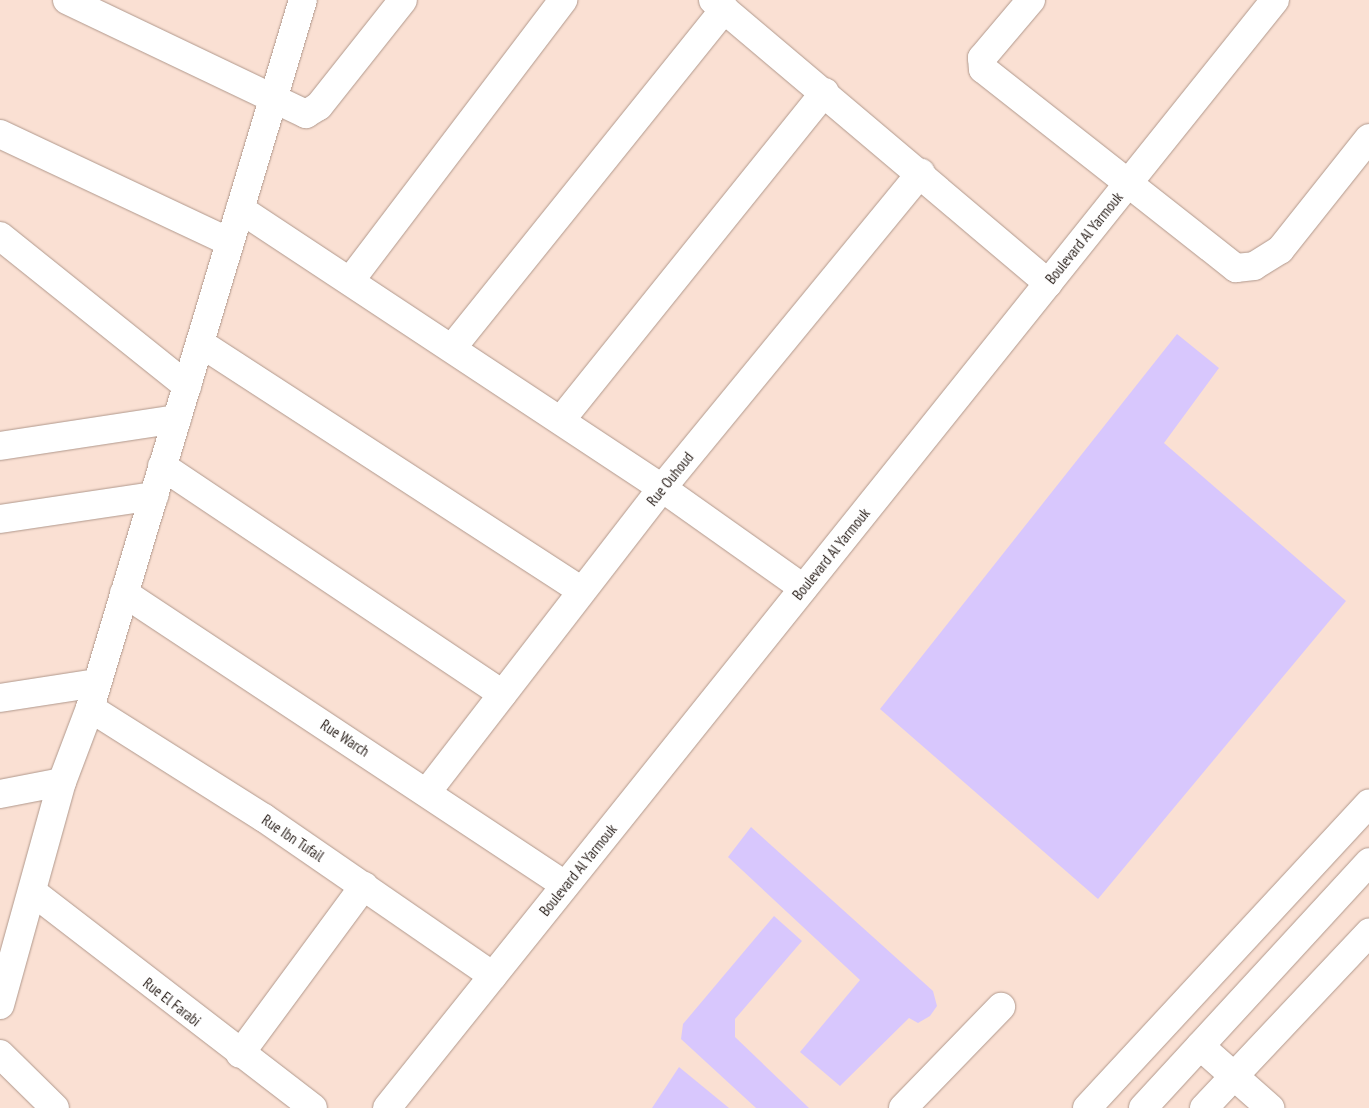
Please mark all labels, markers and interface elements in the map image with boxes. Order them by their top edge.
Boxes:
street label: Boulevard Al Yarmouk [1041,188,1127,288]
street label: Rue Ouhoud [643,449,697,509]
street label: Boulevard Al Yarmouk [788,504,874,604]
street label: Rue Warch [317,716,373,760]
street label: Rue Ibn Tufail [258,811,328,865]
street label: Boulevard Al Yarmouk [535,820,621,920]
street label: Rue El Farabi [140,974,204,1030]

